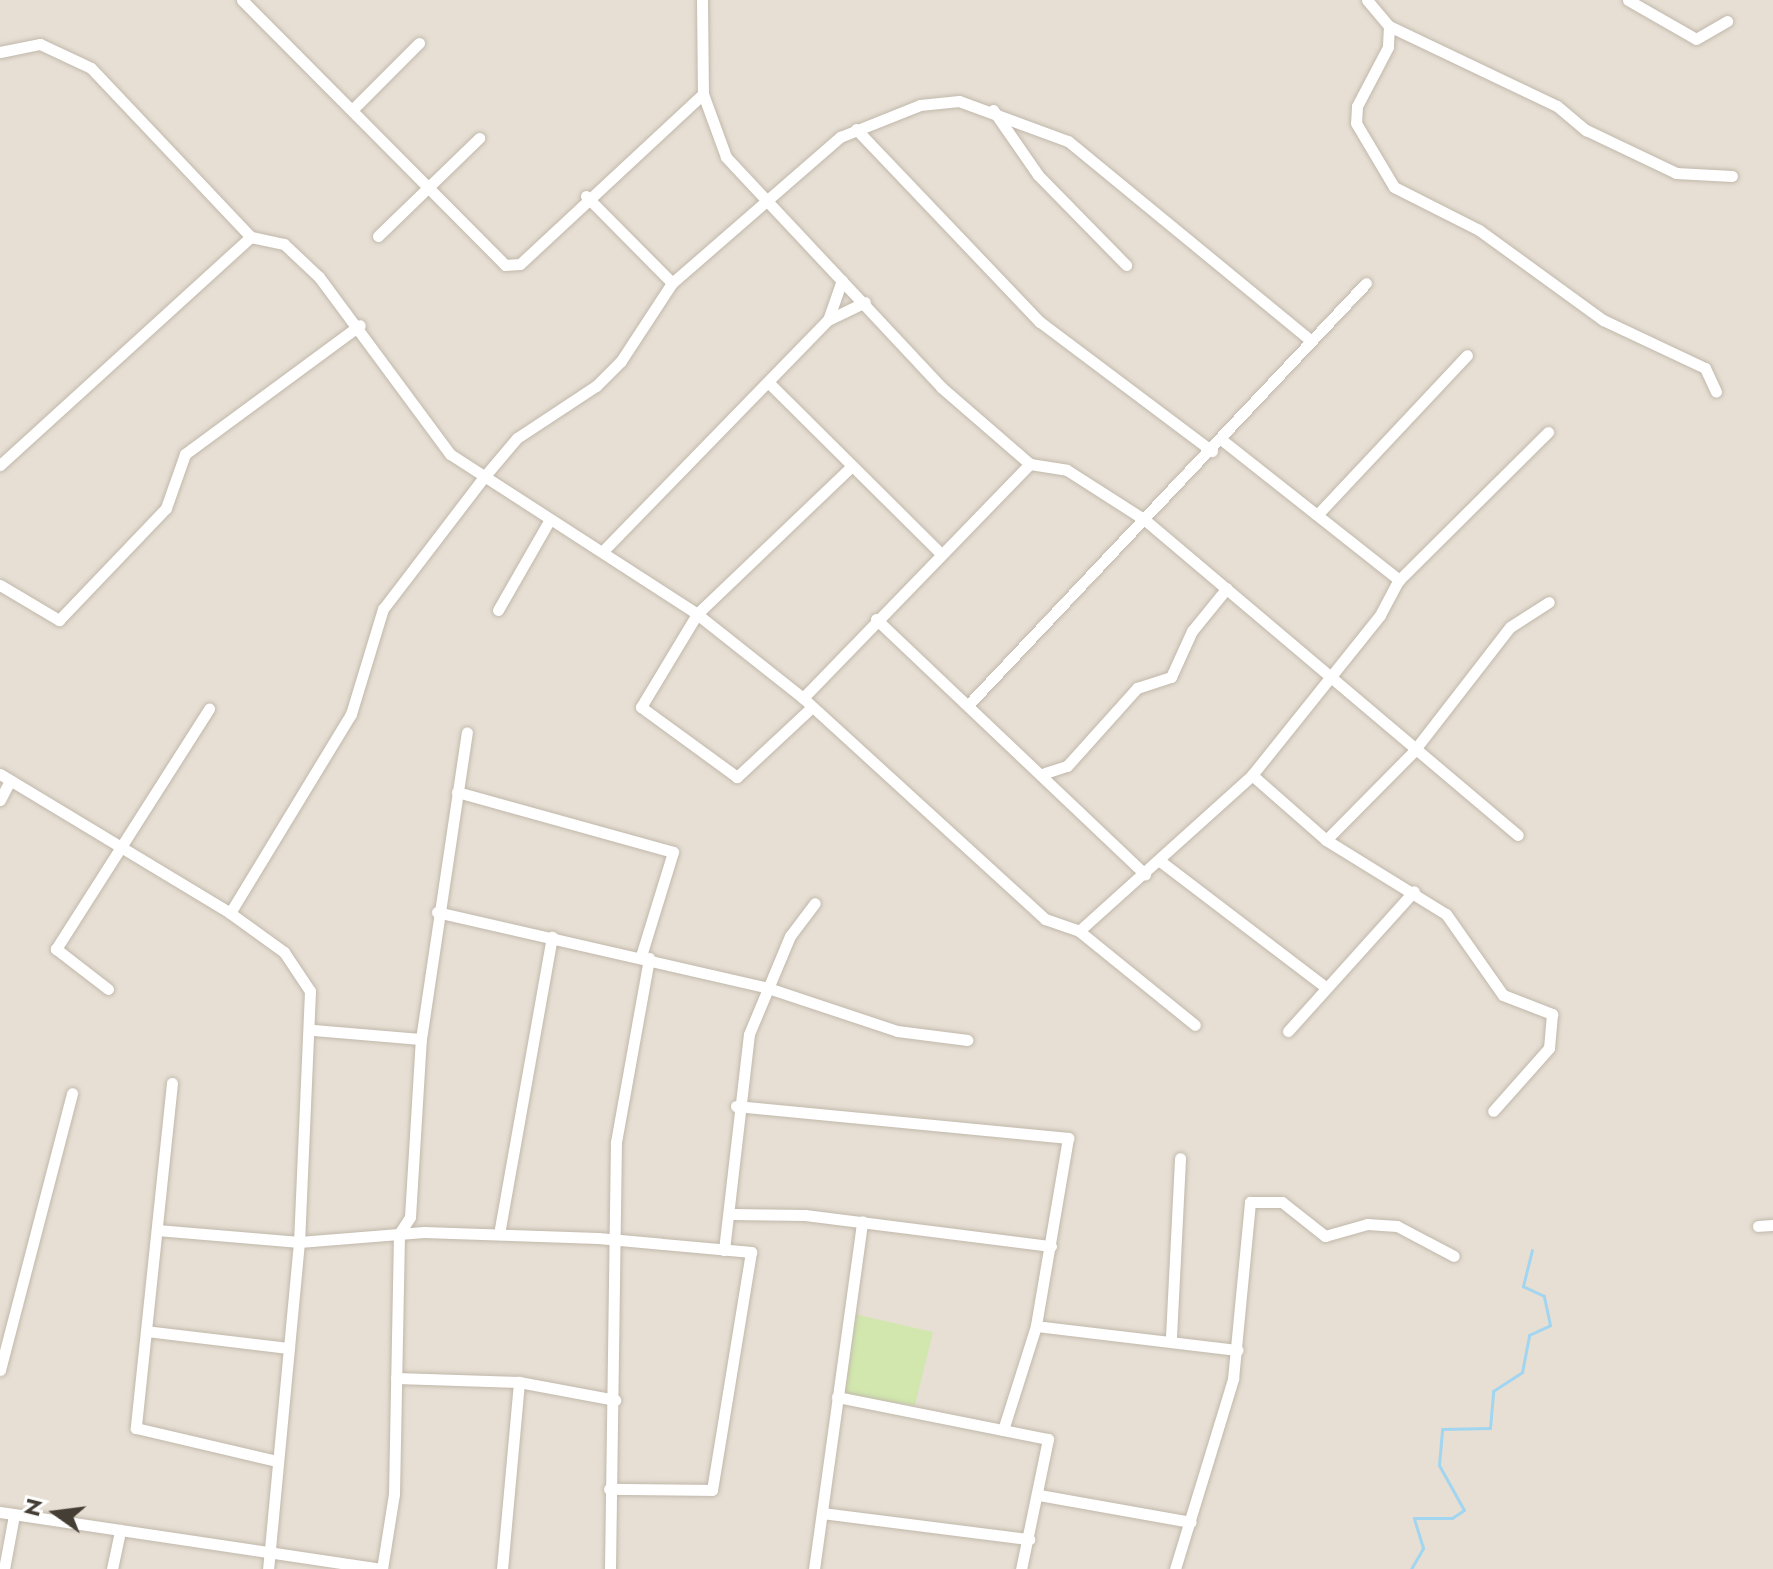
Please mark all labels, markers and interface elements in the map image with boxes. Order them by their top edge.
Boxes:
north arrow [16,1473,96,1553]
text: N [15,1495,50,1520]

